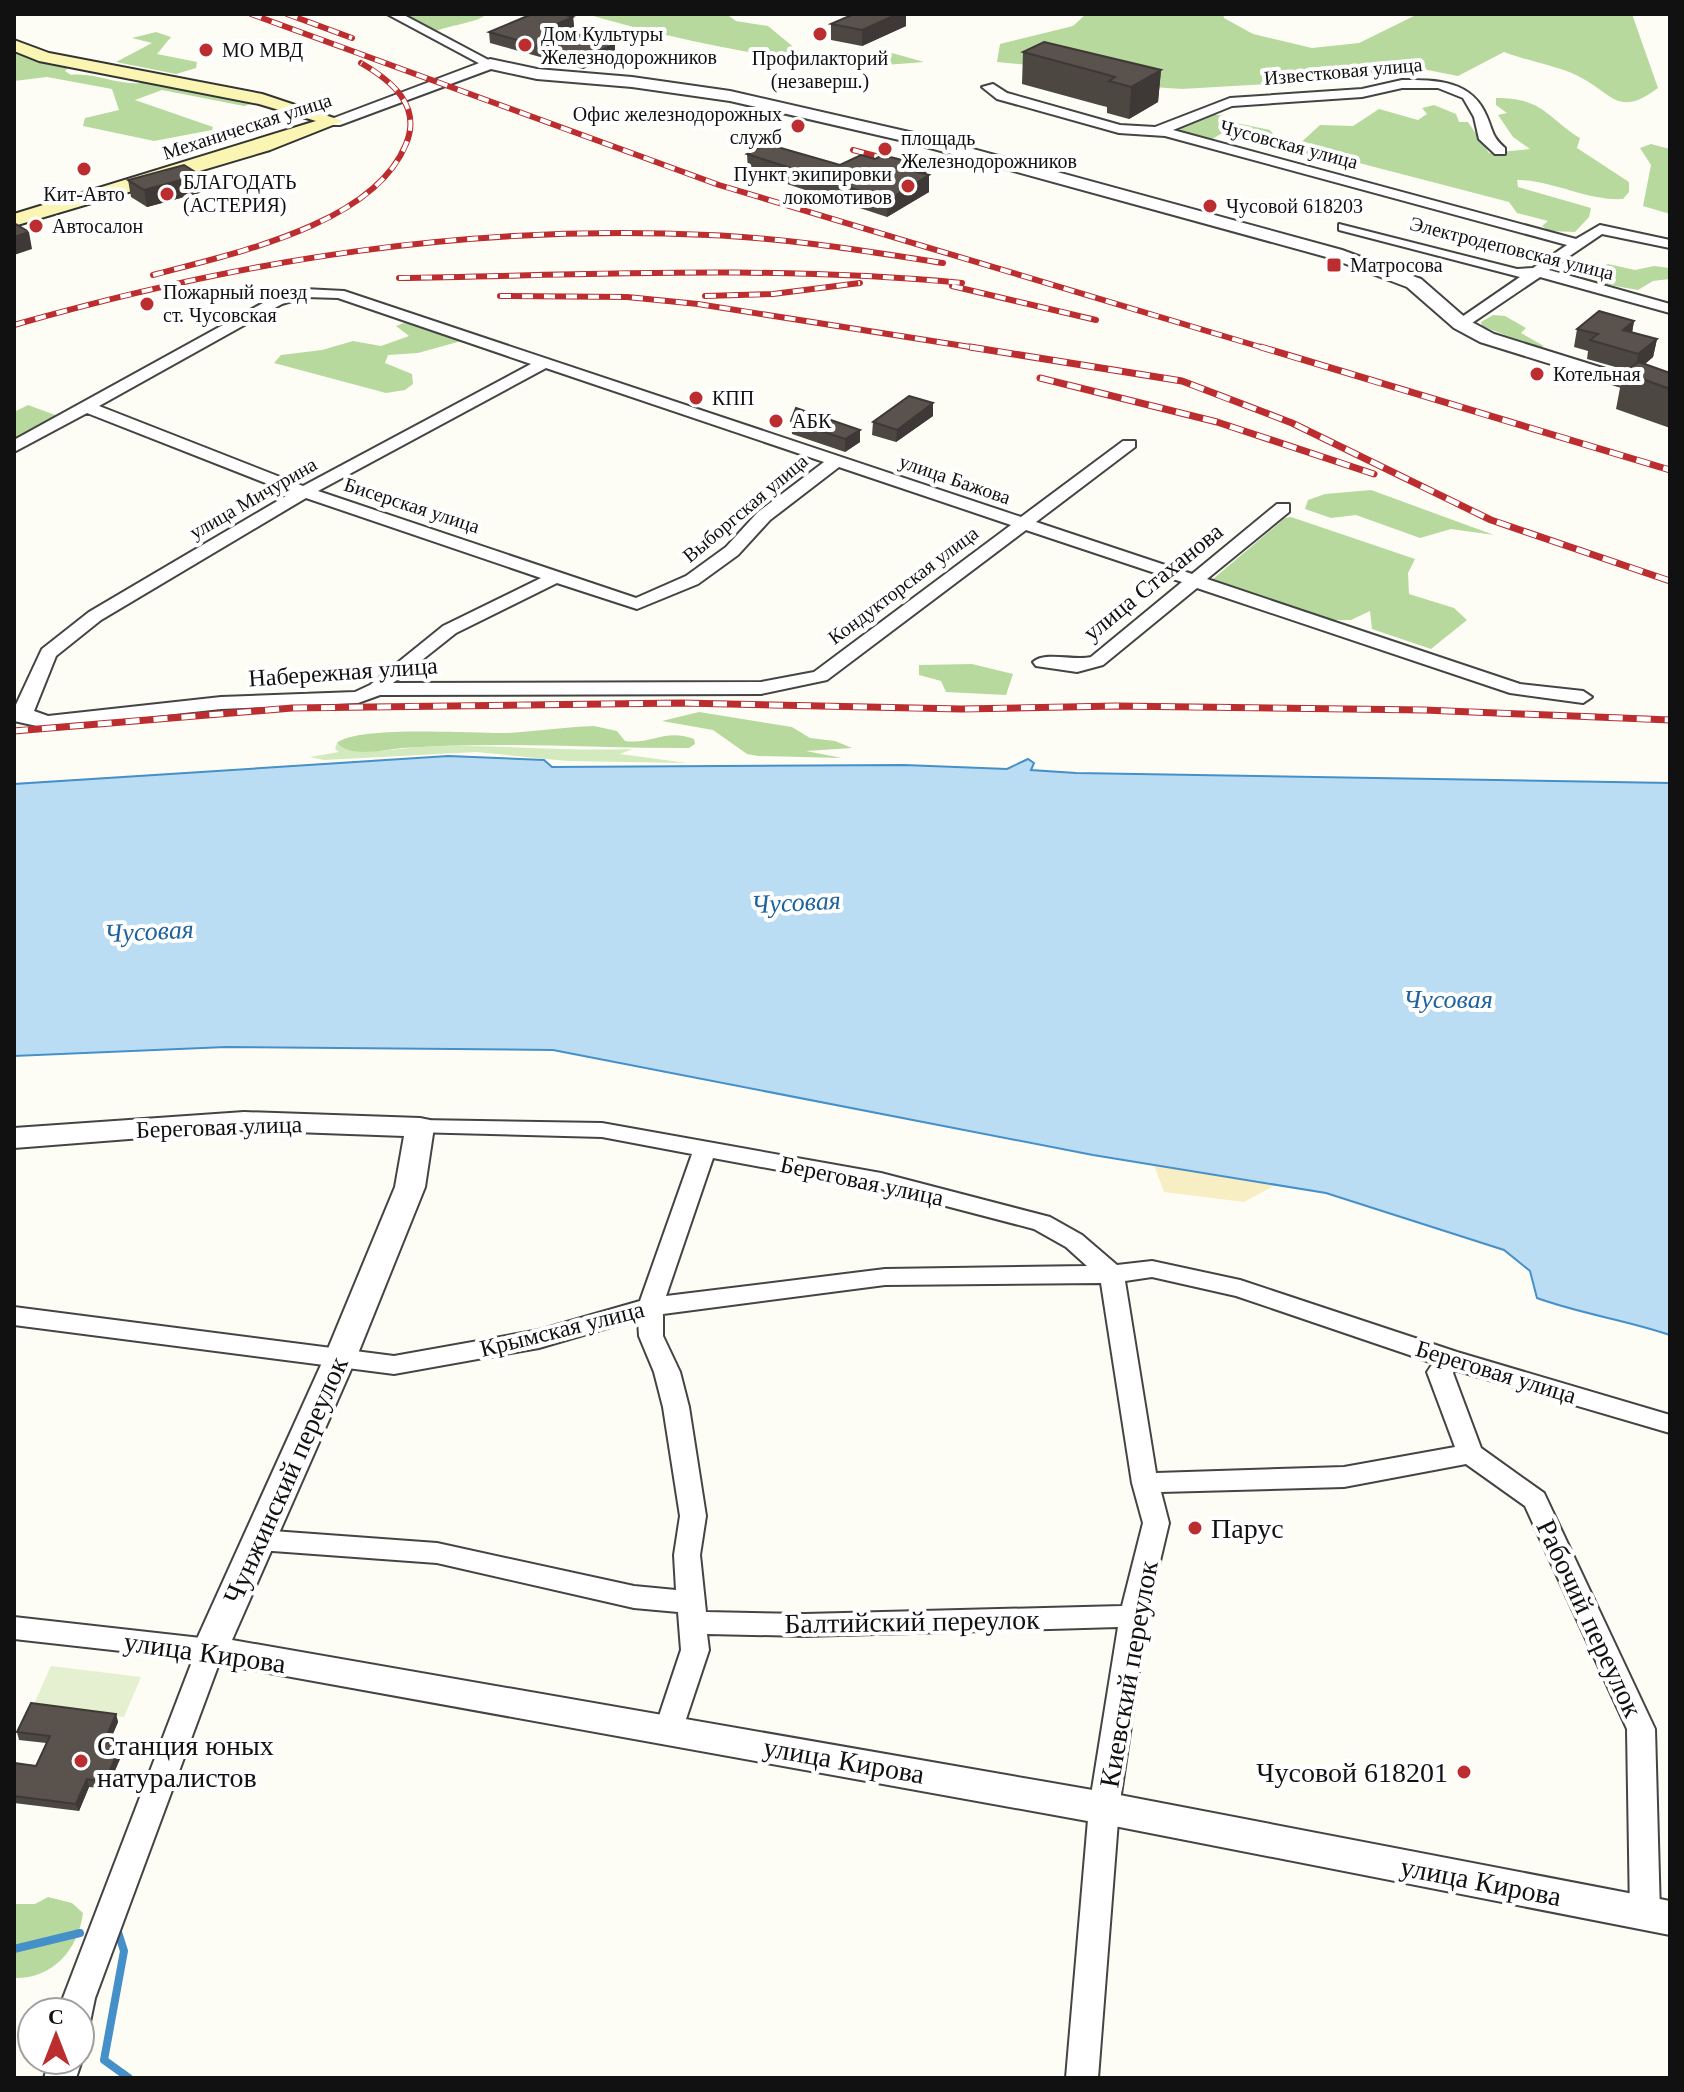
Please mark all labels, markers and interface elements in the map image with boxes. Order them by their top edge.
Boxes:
place label: Дом Культуры Железнодорожников [541,23,717,69]
marker: Профилакторий (незаверш.) [811,25,829,43]
marker: Дом Культуры Железнодорожников [516,36,534,54]
place label: МО МВД [222,39,304,62]
marker: МО МВД [197,41,215,59]
place label: Профилакторий (незаверш.) [752,47,888,93]
street label: Известковая улица [1263,53,1423,90]
street label: Механическая улица [160,88,335,165]
place label: Офис железнодорожных служб [573,103,782,149]
street label: Чусовская улица [1217,115,1361,174]
marker: Офис железнодорожных служб [789,117,807,135]
place label: площадь Железнодорожников [901,127,1077,173]
marker: площадь Железнодорожников [876,140,894,158]
marker: Кит-Авто [75,160,93,178]
place label: Пункт экипировки локомотивов [733,163,892,208]
place label: БЛАГОДАТЬ (АСТЕРИЯ) [183,171,297,217]
marker: Пункт экипировки локомотивов [899,177,917,195]
place label: Кит-Авто [43,183,125,205]
marker: БЛАГОДАТЬ (АСТЕРИЯ) [158,185,176,203]
place label: Чусовой 618203 [1226,195,1363,218]
marker: Чусовой 618203 [1201,197,1219,215]
street label: Электродеповская улица [1407,212,1616,285]
place label: Автосалон [52,215,144,237]
marker: Автосалон [27,217,45,235]
place label: Матросова [1350,254,1443,277]
marker: Матросова [1325,256,1343,274]
place label: Пожарный поезд ст. Чусовская [163,281,307,327]
marker: Пожарный поезд ст. Чусовская [138,295,156,313]
place label: Котельная [1553,363,1641,385]
marker: Котельная [1528,365,1546,383]
place label: КПП [712,387,754,409]
marker: КПП [687,389,705,407]
place label: АБК [792,410,832,432]
marker: АБК [767,412,785,430]
street label: Выборгская улица [678,449,813,567]
street label: улица Бажова [896,450,1014,509]
street label: улица Мичурина [185,453,321,544]
street label: Бисерская улица [341,473,483,538]
street label: улица Стаханова [1078,518,1228,646]
street label: Кондукторская улица [824,521,983,649]
street label: Набережная улица [248,652,439,692]
water label: Чусовая [751,886,841,919]
water label: Чусовая [104,915,194,948]
water label: Чусовая [1403,985,1493,1014]
street label: Береговая улица [135,1111,303,1143]
street label: Береговая улица [778,1151,946,1211]
street label: Крымская улица [477,1296,647,1362]
street label: Береговая улица [1413,1335,1580,1409]
street label: Чунжинский переулок [217,1352,354,1608]
place label: Парус [1211,1513,1284,1544]
street label: Рабочий переулок [1530,1515,1649,1722]
marker: Парус [1186,1519,1204,1537]
street label: Киевский переулок [1093,1558,1164,1790]
street label: Балтийский переулок [784,1604,1040,1639]
street label: улица Кирова [122,1626,288,1679]
place label: Станция юных натуралистов [97,1730,274,1793]
street label: улица Кирова [761,1731,927,1790]
marker: Станция юных натуралистов [72,1752,90,1770]
place label: Чусовой 618201 [1256,1757,1448,1788]
marker: Чусовой 618201 [1455,1763,1473,1781]
street label: улица Кирова [1398,1851,1564,1912]
north arrow [16,1996,96,2076]
text: С [48,2004,64,2029]

